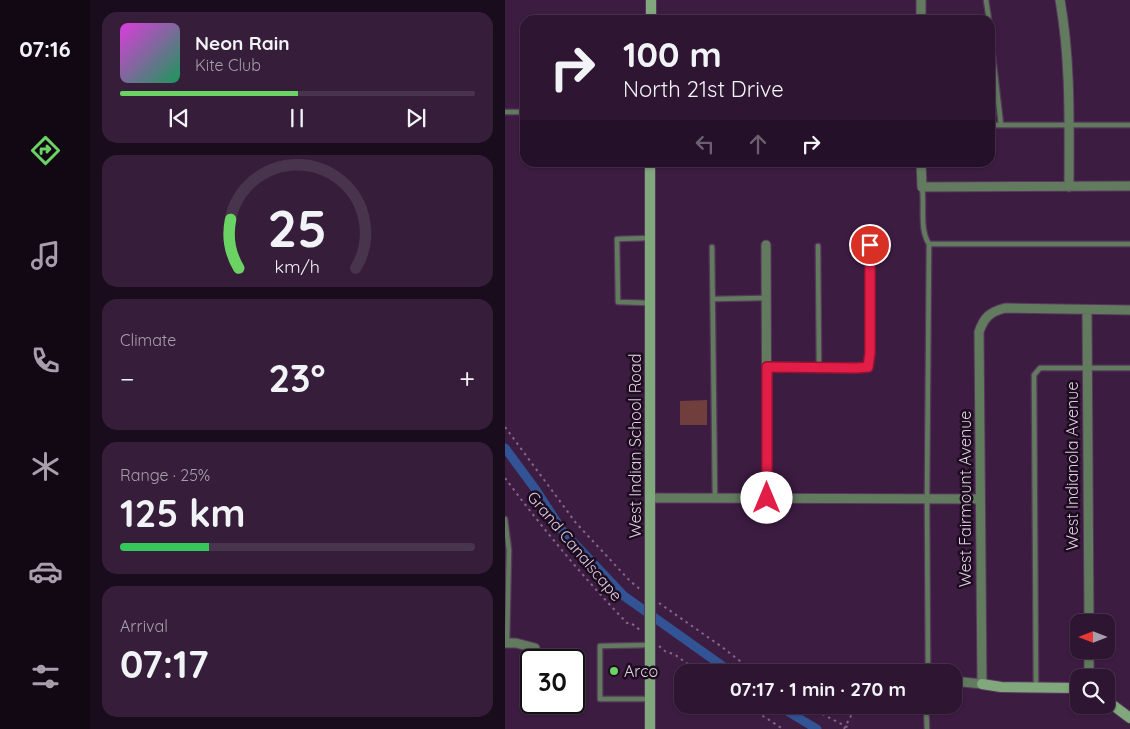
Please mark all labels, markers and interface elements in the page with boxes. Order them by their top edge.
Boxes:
text: Neon Rain [195,31,290,55]
text: 100 m [623,32,722,76]
text: 07:16 [19,35,71,63]
icon: right [540,35,605,100]
text: Kite Club [195,55,261,75]
text: North 21st Drive [623,75,784,103]
icon: previous [165,104,193,132]
icon: pause [283,104,311,132]
icon: next [402,104,430,132]
icon: left [691,130,719,158]
icon: ahead [744,130,772,158]
icon: right [797,130,825,158]
icon: directions [28,133,63,168]
text: 25 [268,195,327,260]
pin [849,224,891,266]
icon: arrive [856,231,884,259]
icon: music [28,238,63,273]
text: km/h [275,255,320,277]
text: Climate [120,330,176,350]
icon: phone [28,343,63,378]
text: 23° [268,354,325,402]
street label: West Indian School Road [625,354,645,538]
text: − [120,361,135,396]
text: + [459,361,475,396]
street label: West Indianola Avenue [1062,382,1082,551]
street label: West Fairmount Avenue [955,411,975,587]
icon: climate [28,449,63,484]
text: Range · 25% [120,465,210,485]
position arrow [740,471,792,523]
street label: Grand Canalscape [523,487,627,605]
text: 125 km [120,489,246,537]
icon: car [28,554,63,589]
north arrow [1070,614,1115,659]
map controls [1070,614,1115,714]
text: Arrival [120,616,168,636]
text: 07:17 [120,640,209,688]
speed limit sign: 30 [520,649,585,714]
icon: filters [28,659,63,694]
place label: Arco [624,661,658,681]
marker: Arco [608,665,620,677]
button: search [1070,669,1115,714]
text: 07:17 · 1 min · 270 m [730,677,906,701]

